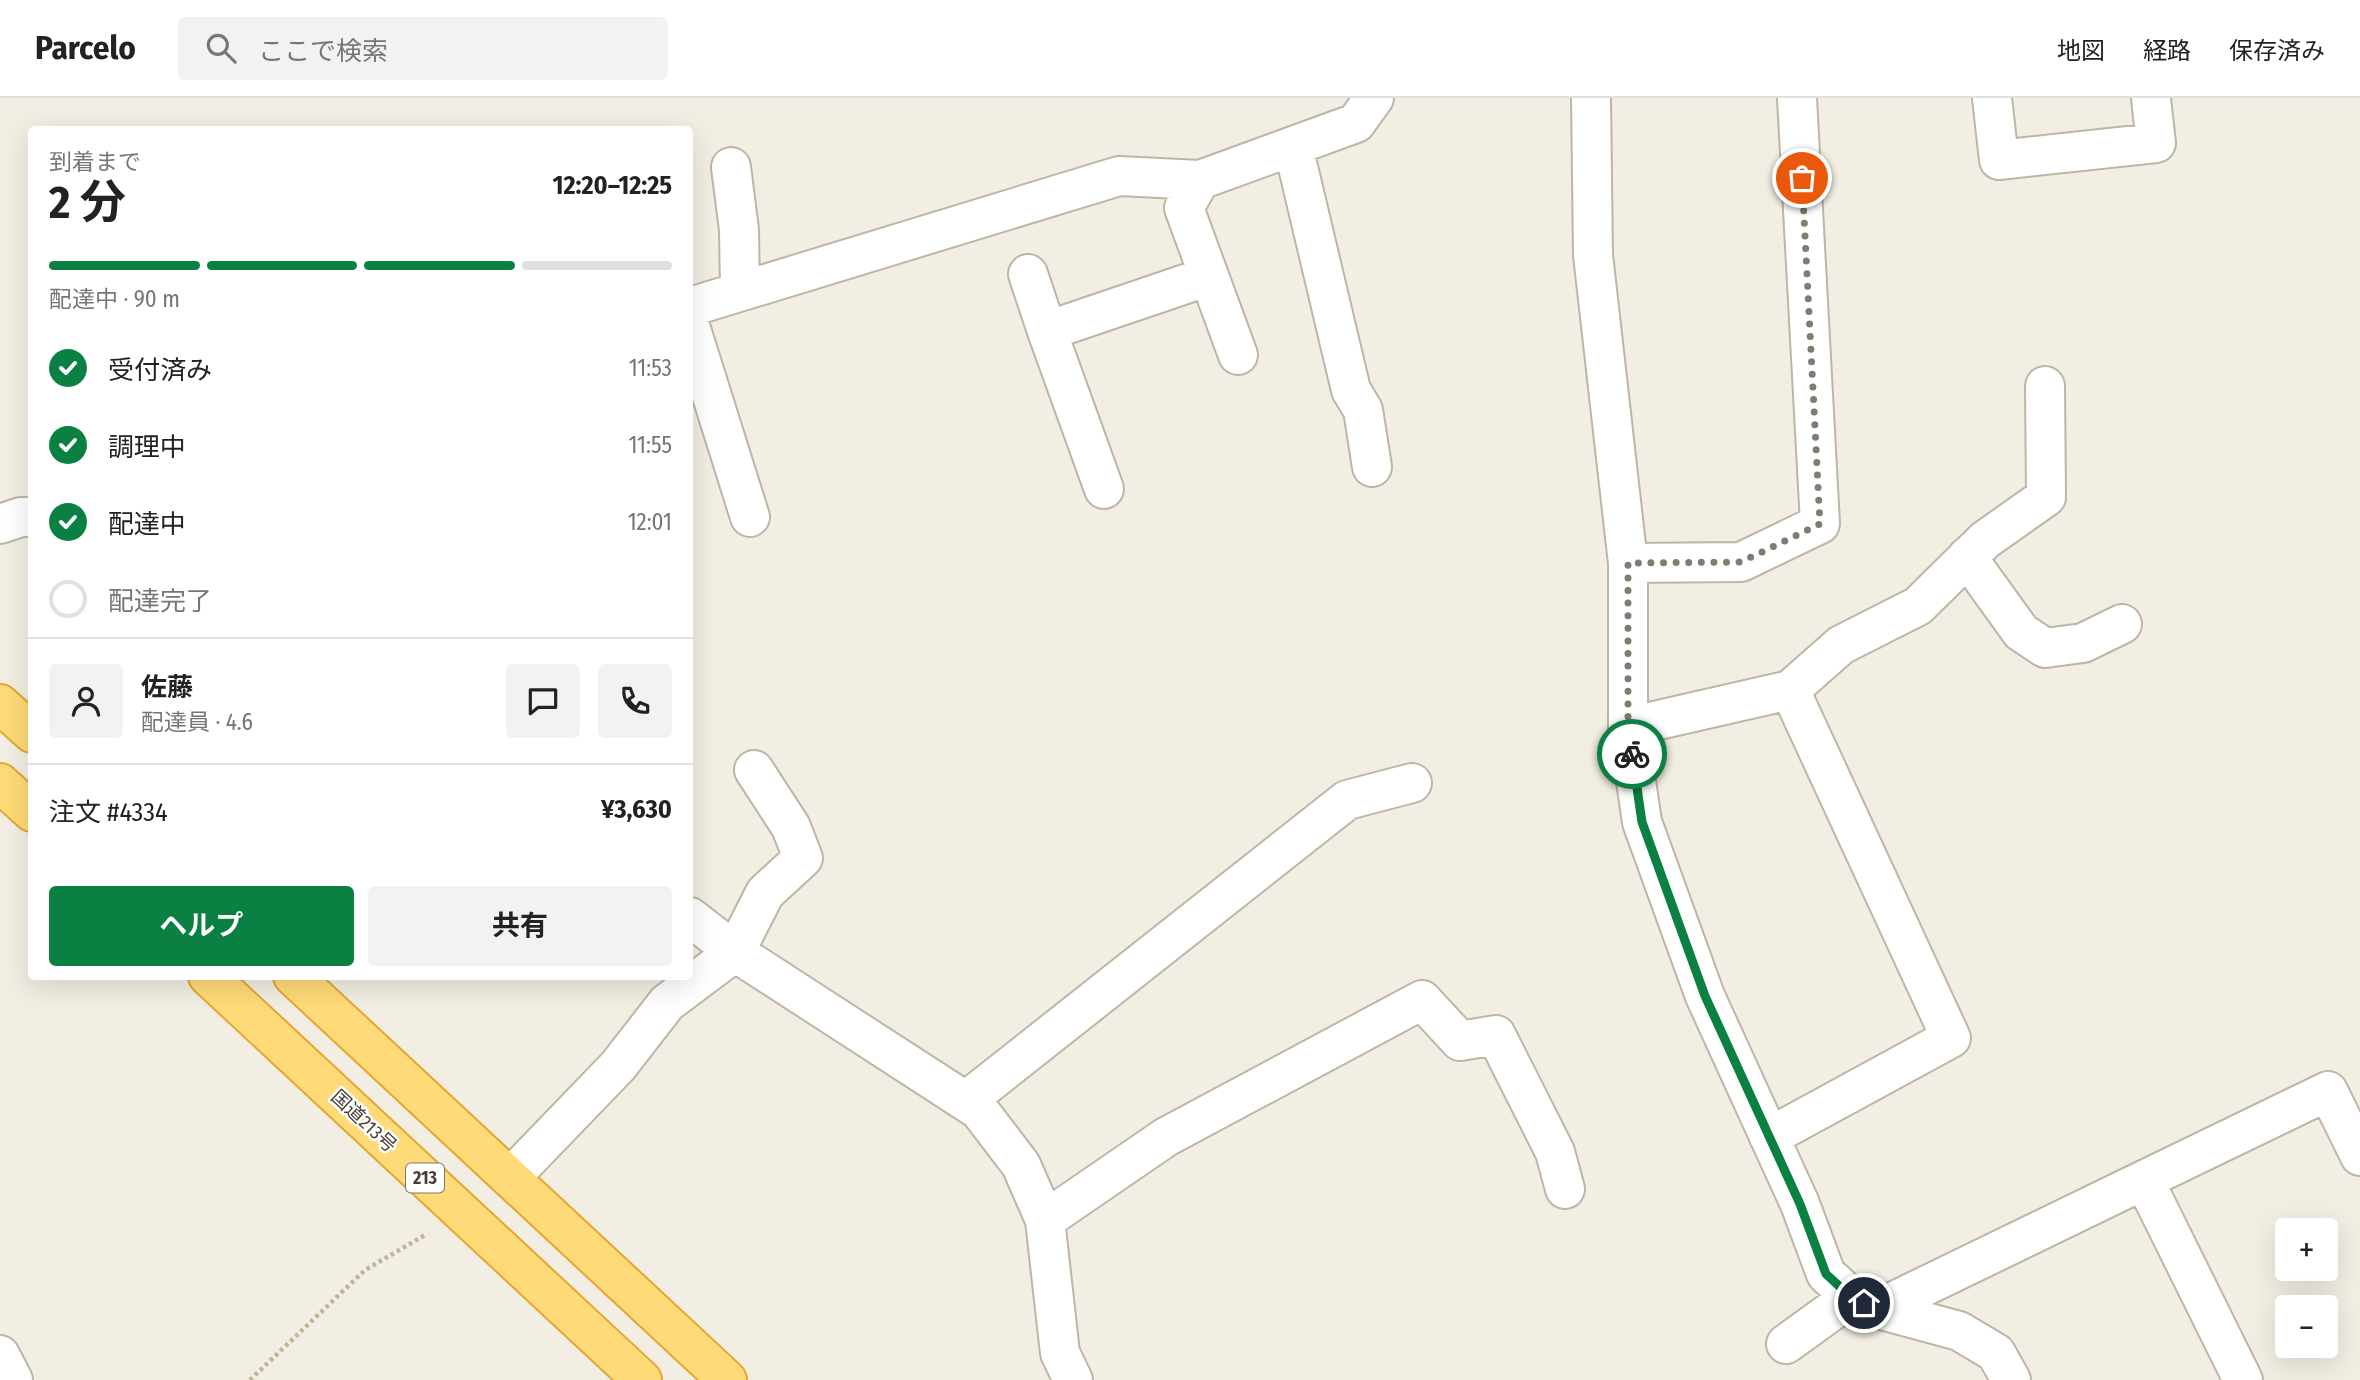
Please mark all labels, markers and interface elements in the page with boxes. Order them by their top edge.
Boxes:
search box [178,17,668,80]
text: Parcelo [35,28,136,68]
icon: search [202,29,240,67]
text: ここで検索 [258,36,388,67]
text: 地図 [2057,37,2105,65]
text: 経路 [2143,37,2191,65]
text: 保存済み [2229,37,2325,65]
text: 到着まで [49,148,141,176]
pin [1772,148,1832,208]
icon: bag [1783,159,1821,197]
text: 12:20–12:25 [552,170,672,201]
text: 2 分 [49,175,126,230]
text: 配達中 · 90 m [49,285,180,313]
icon: check [49,349,87,387]
text: 11:53 [629,354,672,382]
text: 受付済み [108,355,212,386]
icon: check [49,426,87,464]
text: 11:55 [628,431,672,459]
text: 調理中 [108,432,186,463]
icon: check [49,503,87,541]
text: 12:01 [628,508,672,536]
text: 配達中 [108,509,186,540]
text: 配達完了 [108,586,212,617]
button: person [49,664,123,738]
button: chat [506,664,580,738]
button: phone [598,664,672,738]
text: 佐藤 [141,672,193,703]
text: 配達員 · 4.6 [141,708,253,736]
courier [1597,719,1667,789]
icon: bike [1613,735,1651,773]
text: ¥3,630 [601,794,672,825]
text: 注文 #4334 [49,797,168,828]
button: ヘルプ [49,886,354,966]
button: 共有 [368,886,672,966]
street label: 国道213号 [327,1085,401,1157]
road number: 213 [406,1163,444,1192]
map controls [2275,1218,2338,1358]
button: + [2275,1218,2338,1281]
pin [1834,1273,1894,1333]
icon: home [1845,1284,1883,1322]
button: − [2275,1295,2338,1358]

